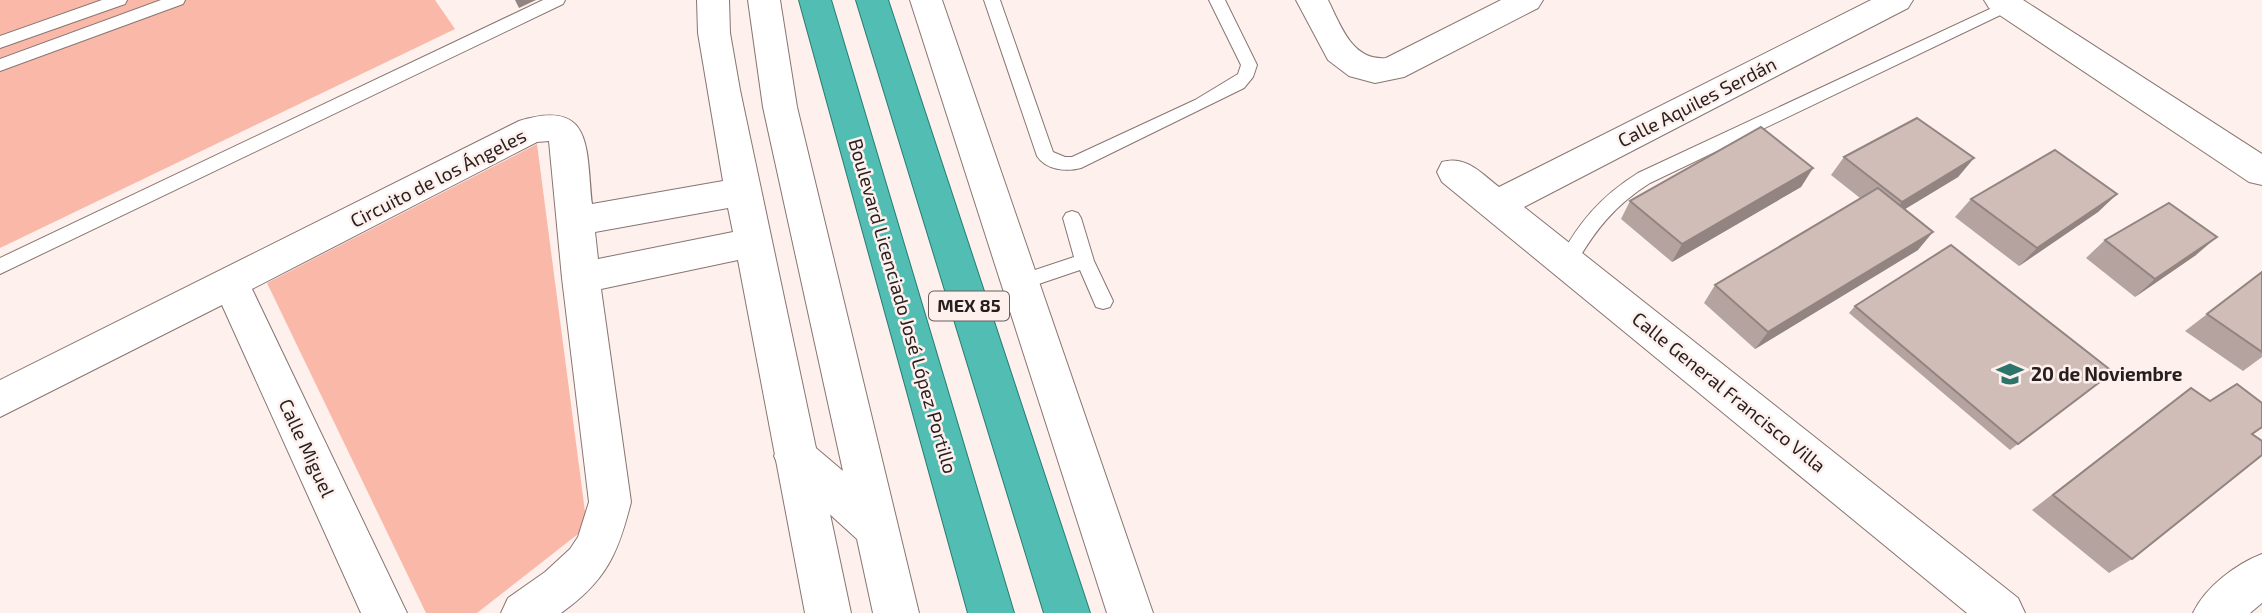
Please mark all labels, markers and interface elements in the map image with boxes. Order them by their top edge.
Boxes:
street label: Calle Aquiles Serdán [1614,52,1780,152]
street label: Circuito de los Ángeles [346,123,530,232]
street label: Boulevard Licenciado José López Portillo [845,136,962,476]
road number: MEX 85 [929,292,1009,320]
street label: Calle General Francisco Villa [1628,306,1831,477]
school or university icon: 20 de Noviembre [1995,359,2025,389]
place label: 20 de Noviembre [2031,362,2183,385]
street label: Calle Miguel [275,395,340,501]

